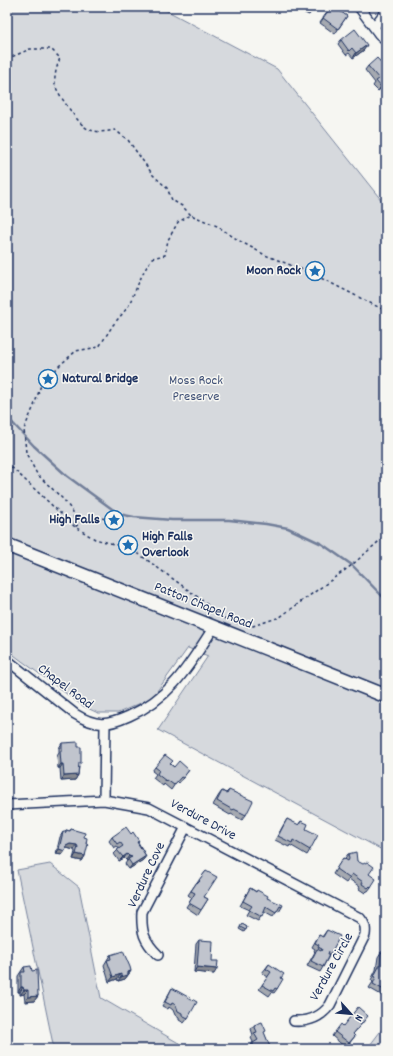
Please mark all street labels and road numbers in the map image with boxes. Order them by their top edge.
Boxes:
street label: Patton Chapel Road [151,577,255,635]
street label: Chapel Road [33,659,97,715]
street label: Verdure Drive [166,794,240,846]
street label: Verdure Cove [123,839,171,911]
street label: Verdure Circle [305,929,359,1005]

